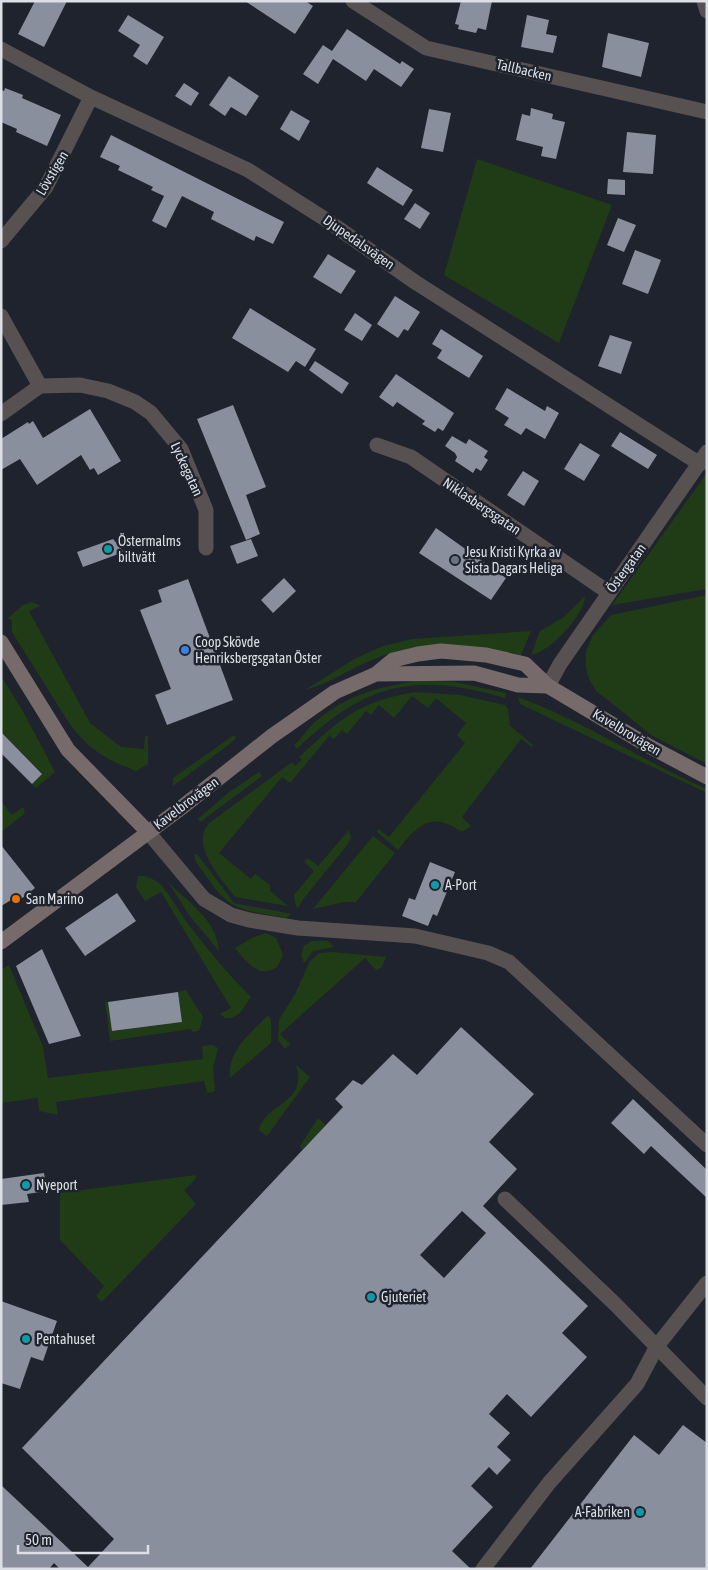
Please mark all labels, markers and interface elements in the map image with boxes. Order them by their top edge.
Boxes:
street label: Tallbacken [495,56,553,84]
street label: Lövstigen [33,148,71,198]
street label: Djupedalsvägen [320,211,398,273]
street label: Lyckegatan [168,440,206,498]
street label: Niklasbergsgatan [440,474,524,538]
place label: Östermalms biltvätt [118,533,181,565]
street label: Östergatan [603,540,649,596]
marker: Östermalms biltvätt [102,543,114,555]
place label: Jesu Kristi Kyrka av Sista Dagars Heliga [465,544,563,576]
marker: Jesu Kristi Kyrka av Sista Dagars Heliga [449,554,461,566]
place label: Coop Skövde Henriksbergsgatan Öster [195,634,322,666]
marker: Coop Skövde Henriksbergsgatan Öster [179,644,191,656]
street label: Kavelbrovägen [590,705,664,759]
street label: Kavelbrovägen [150,773,222,833]
place label: A-Port [445,877,477,893]
marker: A-Port [429,879,441,891]
place label: San Marino [26,891,84,907]
marker: San Marino [10,893,22,905]
place label: Nyeport [36,1177,77,1193]
marker: Nyeport [20,1179,32,1191]
place label: Gjuteriet [381,1289,426,1305]
marker: Gjuteriet [365,1291,377,1303]
place label: Pentahuset [36,1331,95,1347]
marker: Pentahuset [20,1333,32,1345]
place label: A-Fabriken [575,1504,630,1520]
marker: A-Fabriken [634,1506,646,1518]
scale bar [18,1522,148,1554]
text: 50 m [25,1531,52,1548]

